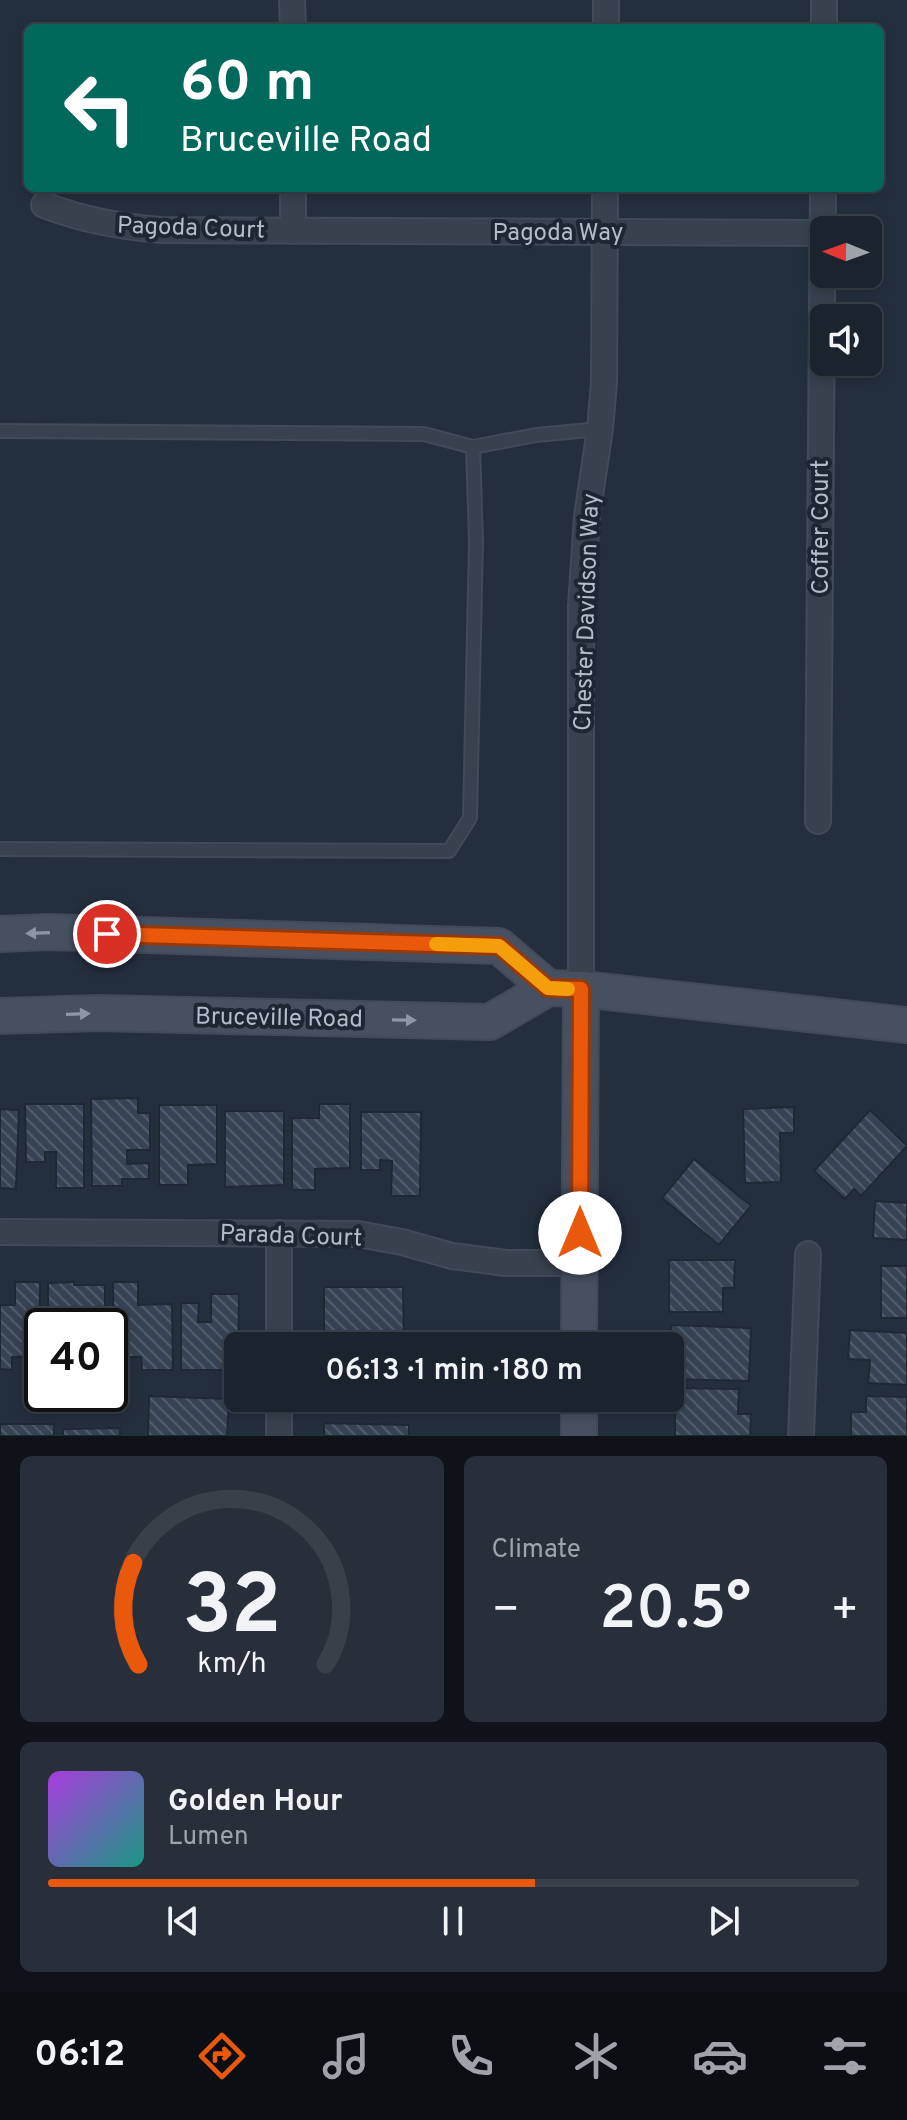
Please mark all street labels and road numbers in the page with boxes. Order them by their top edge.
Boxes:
street label: Pagoda Court [116,211,265,247]
street label: Pagoda Way [493,219,623,249]
street label: Coffer Court [807,460,837,594]
street label: Chester Davidson Way [569,493,607,732]
street label: Bruceville Road [195,1003,363,1035]
street label: Parada Court [219,1220,363,1254]

